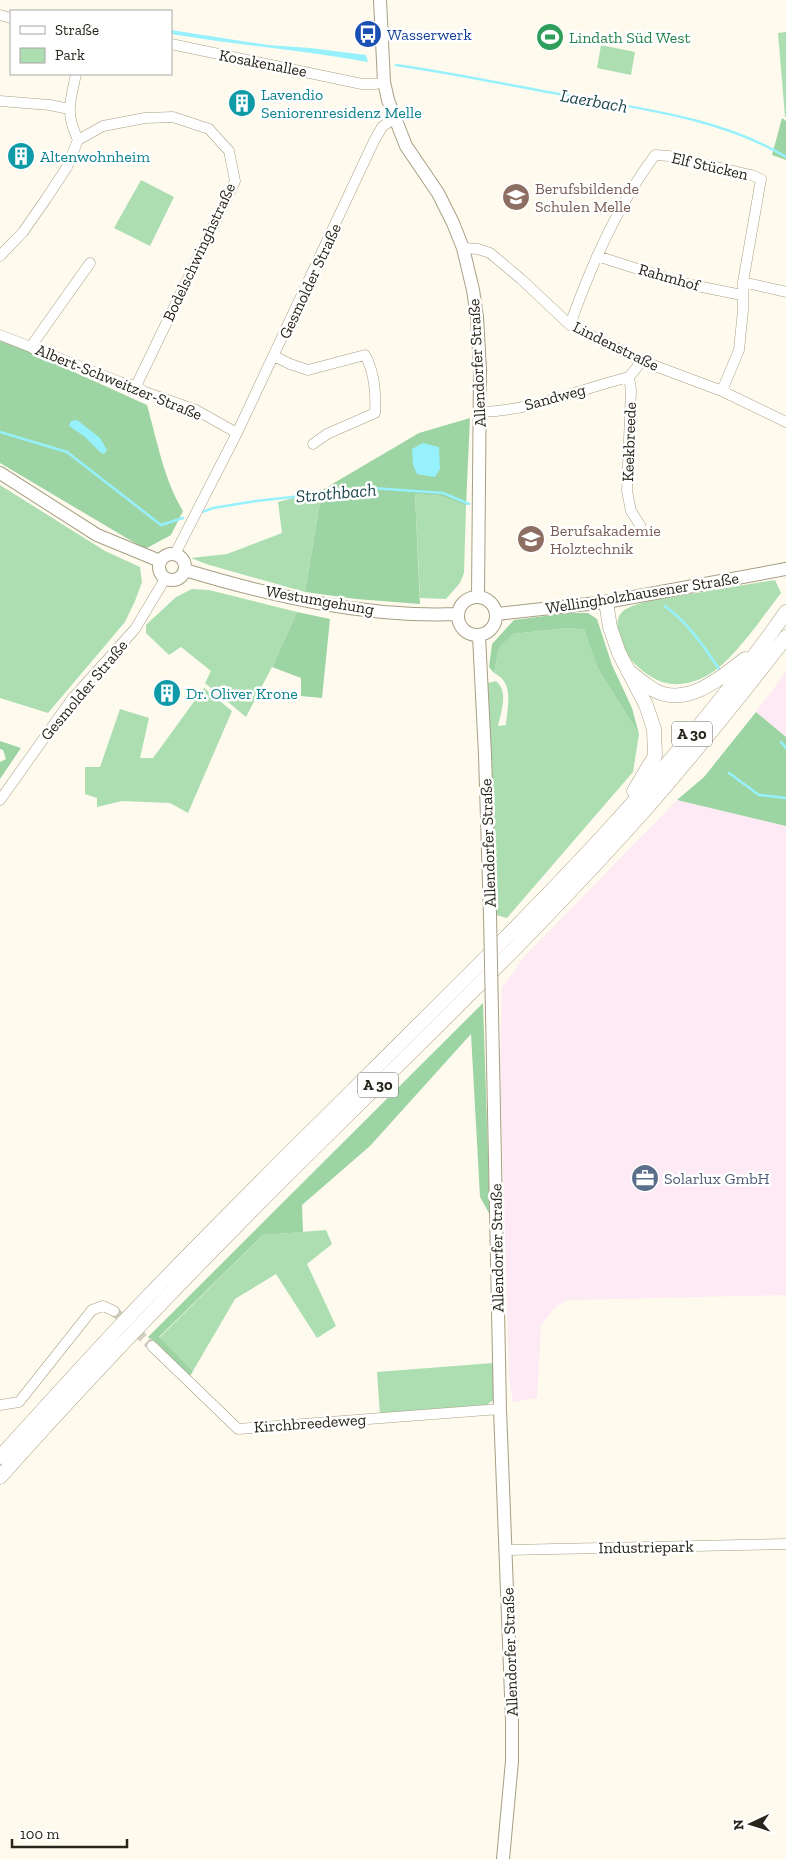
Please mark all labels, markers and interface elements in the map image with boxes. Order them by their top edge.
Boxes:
legend [10,10,172,75]
bus stop icon: Wasserwerk [353,19,383,49]
text: Straße [55,21,99,39]
sports icon: Lindath Süd West [535,22,565,52]
place label: Wasserwerk [387,25,472,44]
place label: Lindath Süd West [569,28,690,47]
street label: Kosakenallee [218,45,308,81]
text: Park [55,46,85,64]
water label: Laerbach [559,84,629,118]
place label: Lavendio Seniorenresidenz Melle [261,85,422,122]
building icon: Lavendio Seniorenresidenz Melle [227,88,257,118]
building icon: Altenwohnheim [6,141,36,171]
place label: Altenwohnheim [40,147,150,166]
street label: Elf Stücken [670,148,751,184]
place label: Berufsbildende Schulen Melle [535,179,639,216]
street label: Bodelschwinghstraße [159,180,239,324]
school or university icon: Berufsbildende Schulen Melle [501,182,531,212]
street label: Gesmolder Straße [275,220,345,342]
street label: Rahmhof [636,259,704,295]
street label: Allendorfer Straße [464,298,490,428]
street label: Lindenstraße [570,317,662,375]
street label: Albert-Schweitzer-Straße [33,340,205,424]
street label: Sandweg [522,380,588,414]
street label: Keekbreede [618,402,640,482]
water label: Strothbach [295,479,377,507]
place label: Berufsakademie Holztechnik [550,521,661,558]
school or university icon: Berufsakademie Holztechnik [516,524,546,554]
street label: Wellingholzhausener Straße [544,568,740,618]
street label: Westumgehung [264,581,376,619]
street label: Gesmolder Straße [37,636,131,744]
building icon: Dr. Oliver Krone [152,678,182,708]
place label: Dr. Oliver Krone [186,684,298,703]
road number: A 30 [672,722,712,746]
street label: Allendorfer Straße [476,778,500,908]
road number: A 30 [358,1072,398,1098]
office icon: Solarlux GmbH [630,1163,660,1193]
place label: Solarlux GmbH [664,1169,770,1188]
street label: Allendorfer Straße [486,1183,508,1313]
street label: Kirchbreedeweg [253,1410,367,1436]
street label: Industriepark [598,1537,694,1557]
street label: Allendorfer Straße [498,1587,522,1717]
north arrow [726,1799,776,1849]
scale bar [12,1816,128,1848]
text: N [730,1819,747,1831]
text: 100 m [20,1825,59,1843]

